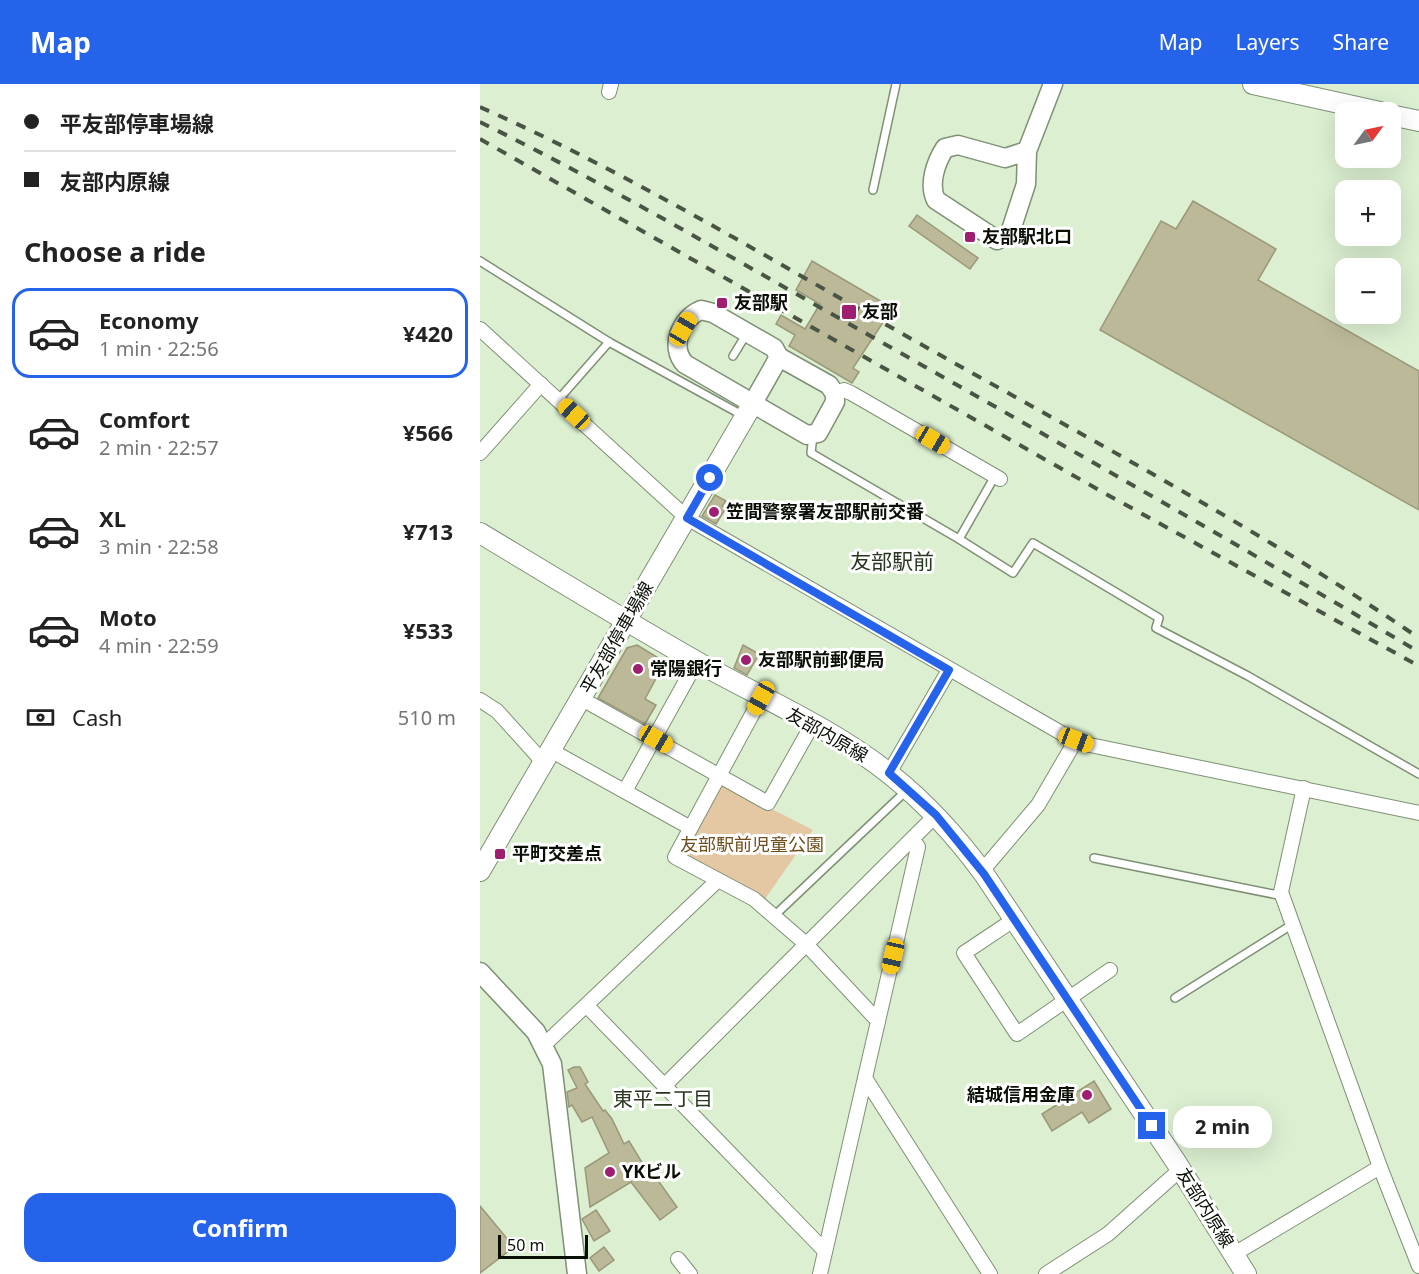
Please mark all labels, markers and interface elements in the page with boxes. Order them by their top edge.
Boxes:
text: Map [30,23,91,61]
text: Map [1159,28,1203,56]
text: Layers [1236,28,1300,56]
text: Share [1333,28,1389,56]
north arrow [1335,102,1401,168]
map controls [1335,102,1401,324]
text: 平友部停車場線 [60,108,214,138]
text: 友部内原線 [60,166,170,196]
button: + [1335,180,1401,246]
place label: 友部駅北口 [982,224,1072,248]
marker: 友部駅北口 [963,230,977,244]
text: Choose a ride [24,233,206,270]
button: − [1335,258,1401,324]
place label: 友部駅 [734,290,788,314]
marker: 友部駅 [715,296,729,310]
place label: 友部 [862,299,898,323]
marker: 友部 [840,303,858,321]
text: Economy [99,305,198,335]
icon: car [27,306,81,360]
car [666,309,700,349]
text: ¥420 [403,318,453,348]
text: 1 min · 22:56 [99,335,219,362]
car [555,395,593,433]
text: Comfort [99,404,190,434]
icon: car [27,405,81,459]
text: ¥566 [403,417,453,447]
car [913,423,953,457]
text: 2 min · 22:57 [99,434,219,461]
route start [696,464,723,491]
place label: 笠間警察署友部駅前交番 [726,499,924,523]
text: XL [99,503,126,533]
icon: car [27,504,81,558]
marker: 笠間警察署友部駅前交番 [707,505,721,519]
text: ¥713 [403,516,453,546]
text: 3 min · 22:58 [99,533,219,560]
district label: 友部駅前 [850,547,934,575]
street label: 平友部停車場線 [574,577,658,698]
text: Moto [99,602,157,632]
icon: car [27,603,81,657]
text: ¥533 [403,615,453,645]
text: 4 min · 22:59 [99,632,219,659]
place label: 友部駅前郵便局 [758,647,884,671]
marker: 友部駅前郵便局 [739,653,753,667]
place label: 常陽銀行 [650,656,722,680]
marker: 常陽銀行 [631,662,645,676]
car [744,678,778,718]
icon: cash [24,701,57,734]
street label: 友部内原線 [783,701,872,767]
text: Cash [72,702,122,732]
text: 510 m [398,704,456,731]
car [636,722,676,756]
car [1056,725,1096,755]
park label: 友部駅前児童公園 [680,832,824,856]
place label: 平町交差点 [512,841,602,865]
marker: 平町交差点 [493,847,507,861]
car [880,936,906,976]
place label: 結城信用金庫 [967,1082,1075,1106]
district label: 東平二丁目 [613,1085,713,1112]
marker: 結城信用金庫 [1080,1088,1094,1102]
callout: 2 min [1173,1105,1272,1147]
route end [1138,1112,1165,1139]
text: 2 min [1195,1113,1250,1140]
place label: YKビル [622,1159,681,1183]
street label: 友部内原線 [1172,1163,1240,1252]
marker: YKビル [603,1165,617,1179]
button: Confirm [24,1193,456,1262]
scale bar [498,1232,588,1260]
text: 50 m [507,1234,544,1256]

